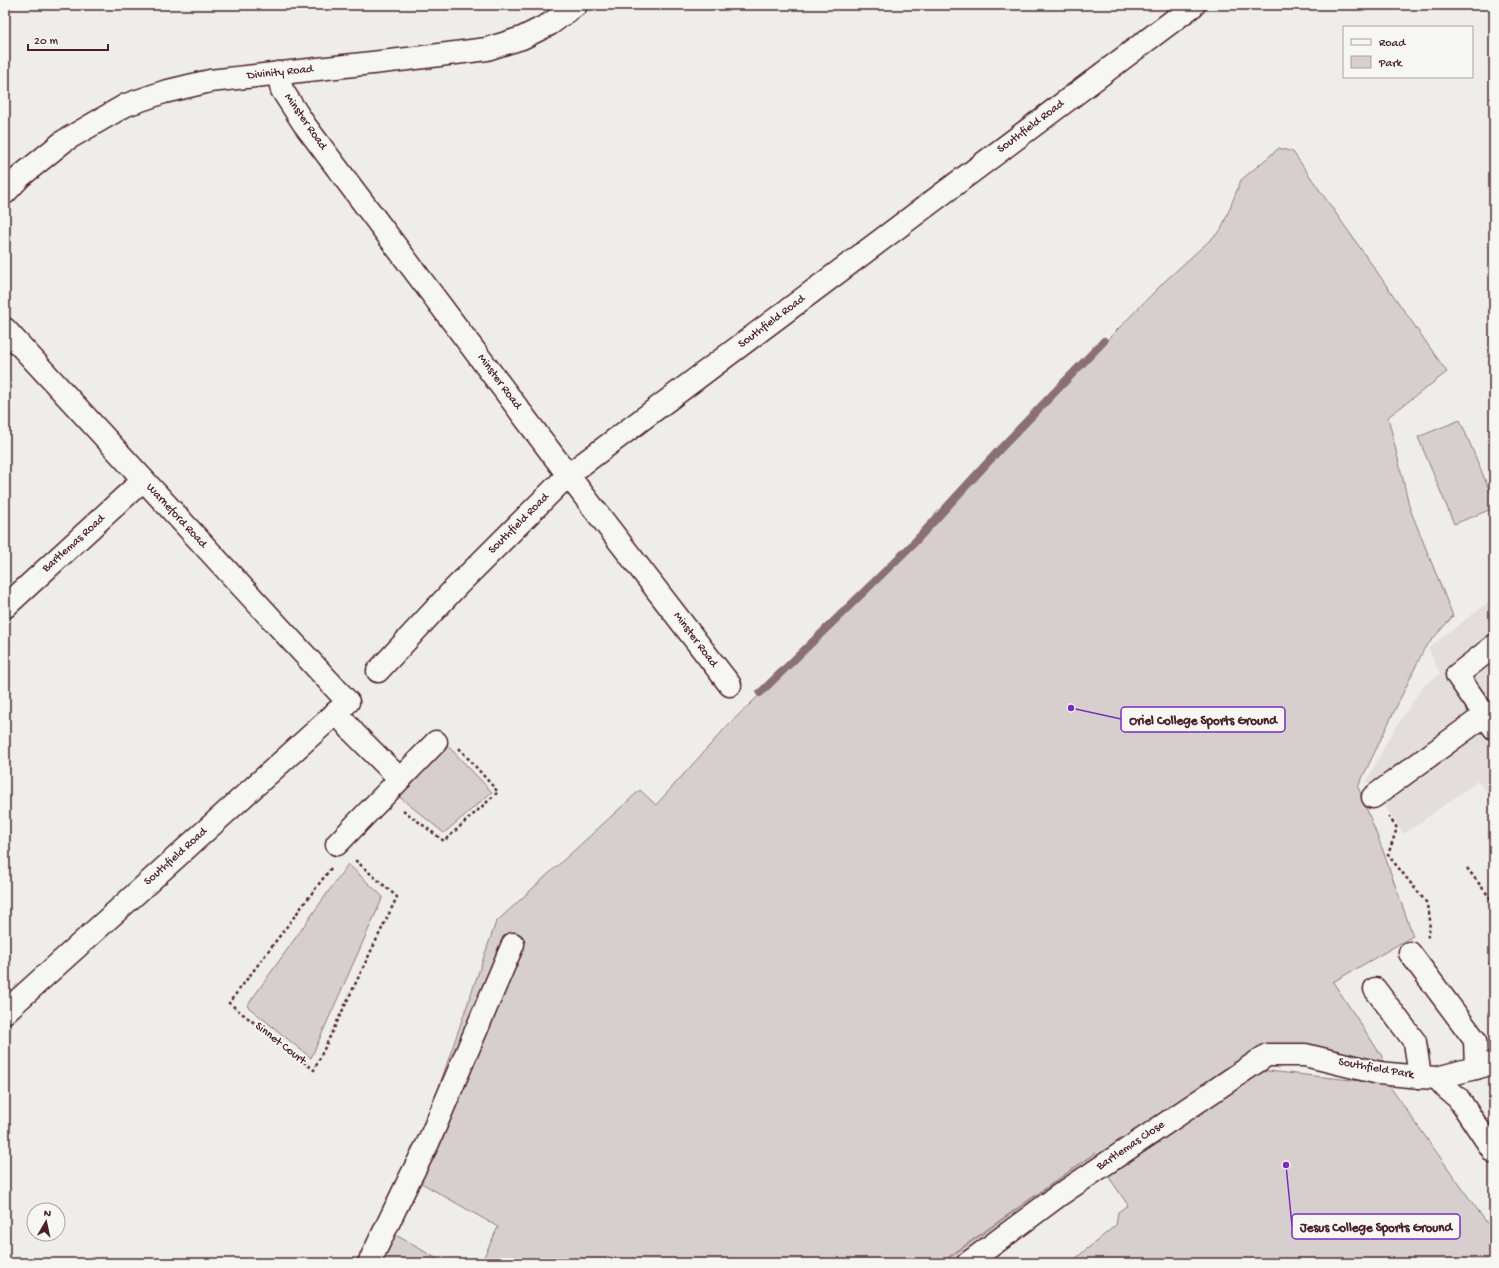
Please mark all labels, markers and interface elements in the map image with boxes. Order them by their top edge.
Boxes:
scale bar [28,26,108,52]
legend [1343,26,1473,78]
text: 20 m [34,35,59,49]
text: Road [1379,37,1406,51]
text: Park [1378,57,1404,71]
street label: Divinity Road [245,62,315,84]
street label: Minster Road [280,91,330,154]
street label: Southfield Road [995,97,1068,157]
street label: Southfield Road [736,292,809,352]
street label: Minster Road [474,352,525,413]
street label: Warneford Road [142,481,210,552]
street label: Southfield Road [486,490,553,557]
street label: Bartlemas Road [39,512,109,576]
street label: Minster Road [670,610,721,671]
callout: Oriel College Sports Ground [1121,707,1285,732]
text: Oriel College Sports Ground [1129,714,1278,730]
street label: Southfield Road [142,824,211,889]
street label: Sinnet Court [252,1020,309,1069]
street label: Southfield Park [1337,1055,1417,1083]
street label: Bartlemas Close [1093,1118,1168,1175]
north arrow [26,1202,66,1242]
text: N [43,1208,52,1221]
callout: Jesus College Sports Ground [1292,1214,1460,1239]
text: Jesus College Sports Ground [1299,1221,1453,1237]

